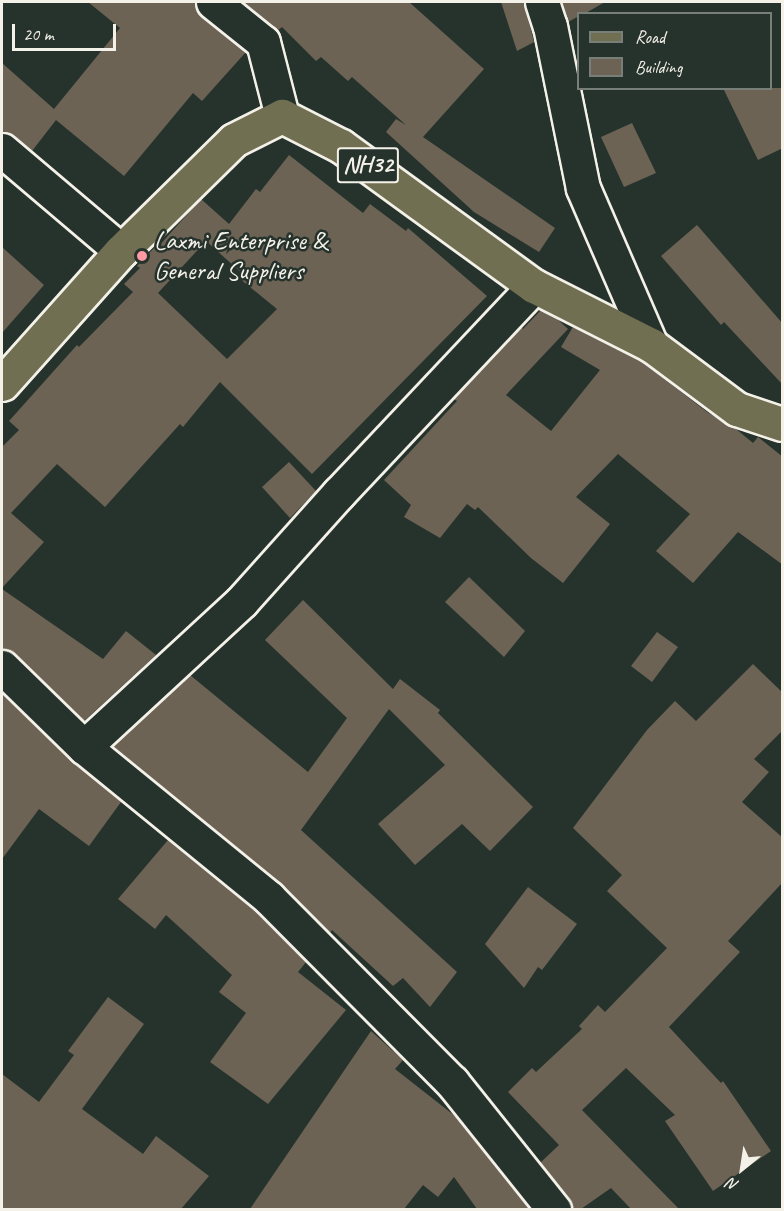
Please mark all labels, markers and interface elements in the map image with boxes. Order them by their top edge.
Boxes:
scale bar [15,12,118,50]
legend [577,12,772,90]
text: 20 m [23,23,54,45]
text: Road [635,26,665,48]
text: Building [635,56,682,78]
road number: NH32 [336,144,400,186]
place label: Laxmi Enterprise & General Suppliers [154,225,327,286]
marker: Laxmi Enterprise & General Suppliers [135,249,149,263]
north arrow [712,1139,772,1199]
text: N [724,1173,742,1196]

